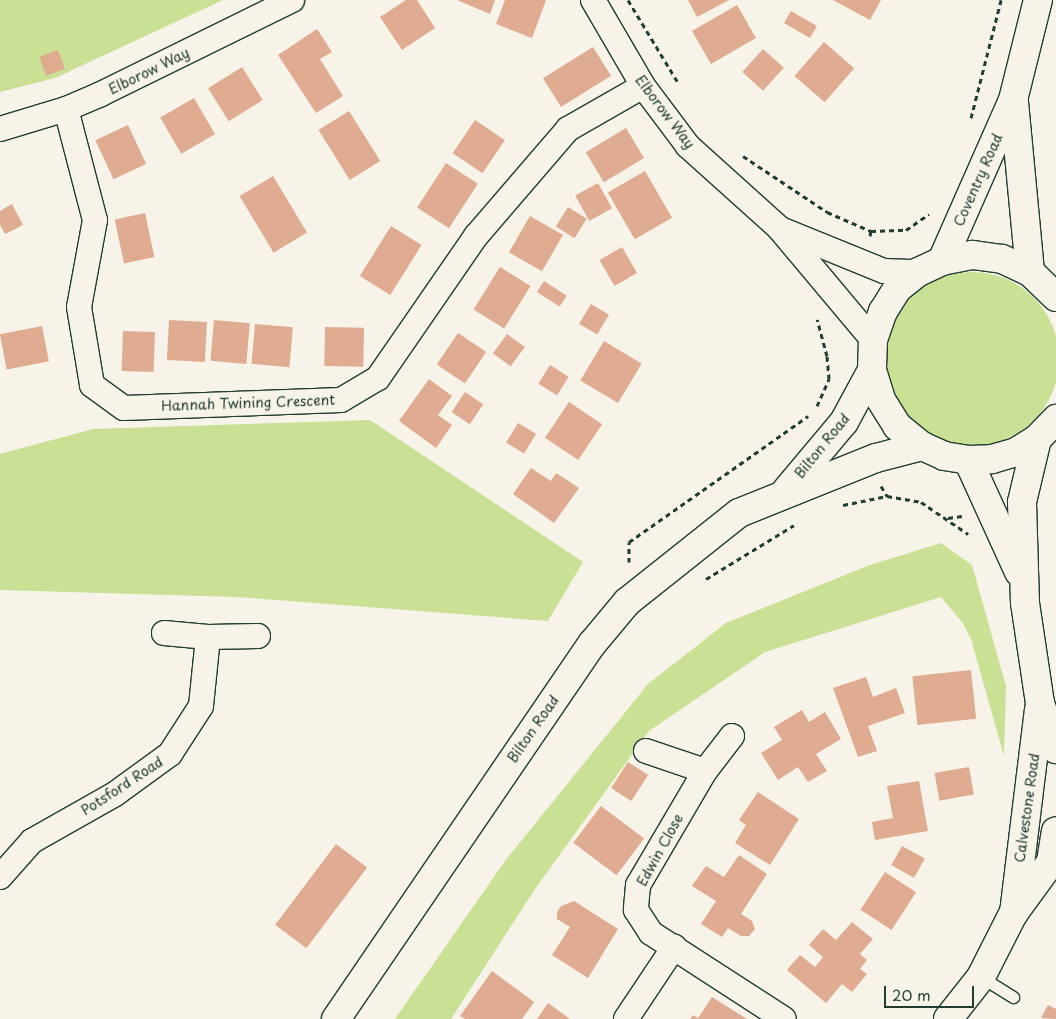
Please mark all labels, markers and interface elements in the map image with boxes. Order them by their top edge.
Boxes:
street label: Elborow Way [106,44,192,98]
street label: Elborow Way [632,72,698,152]
street label: Coventry Road [950,131,1006,229]
street label: Hannah Twining Crescent [161,392,335,414]
street label: Bilton Road [791,411,853,481]
street label: Bilton Road [504,692,562,766]
street label: Calvestone Road [1011,752,1043,864]
street label: Potsford Road [78,753,166,819]
street label: Edwin Close [633,811,687,889]
scale bar [886,976,976,1008]
text: 20 m [892,983,931,1006]

